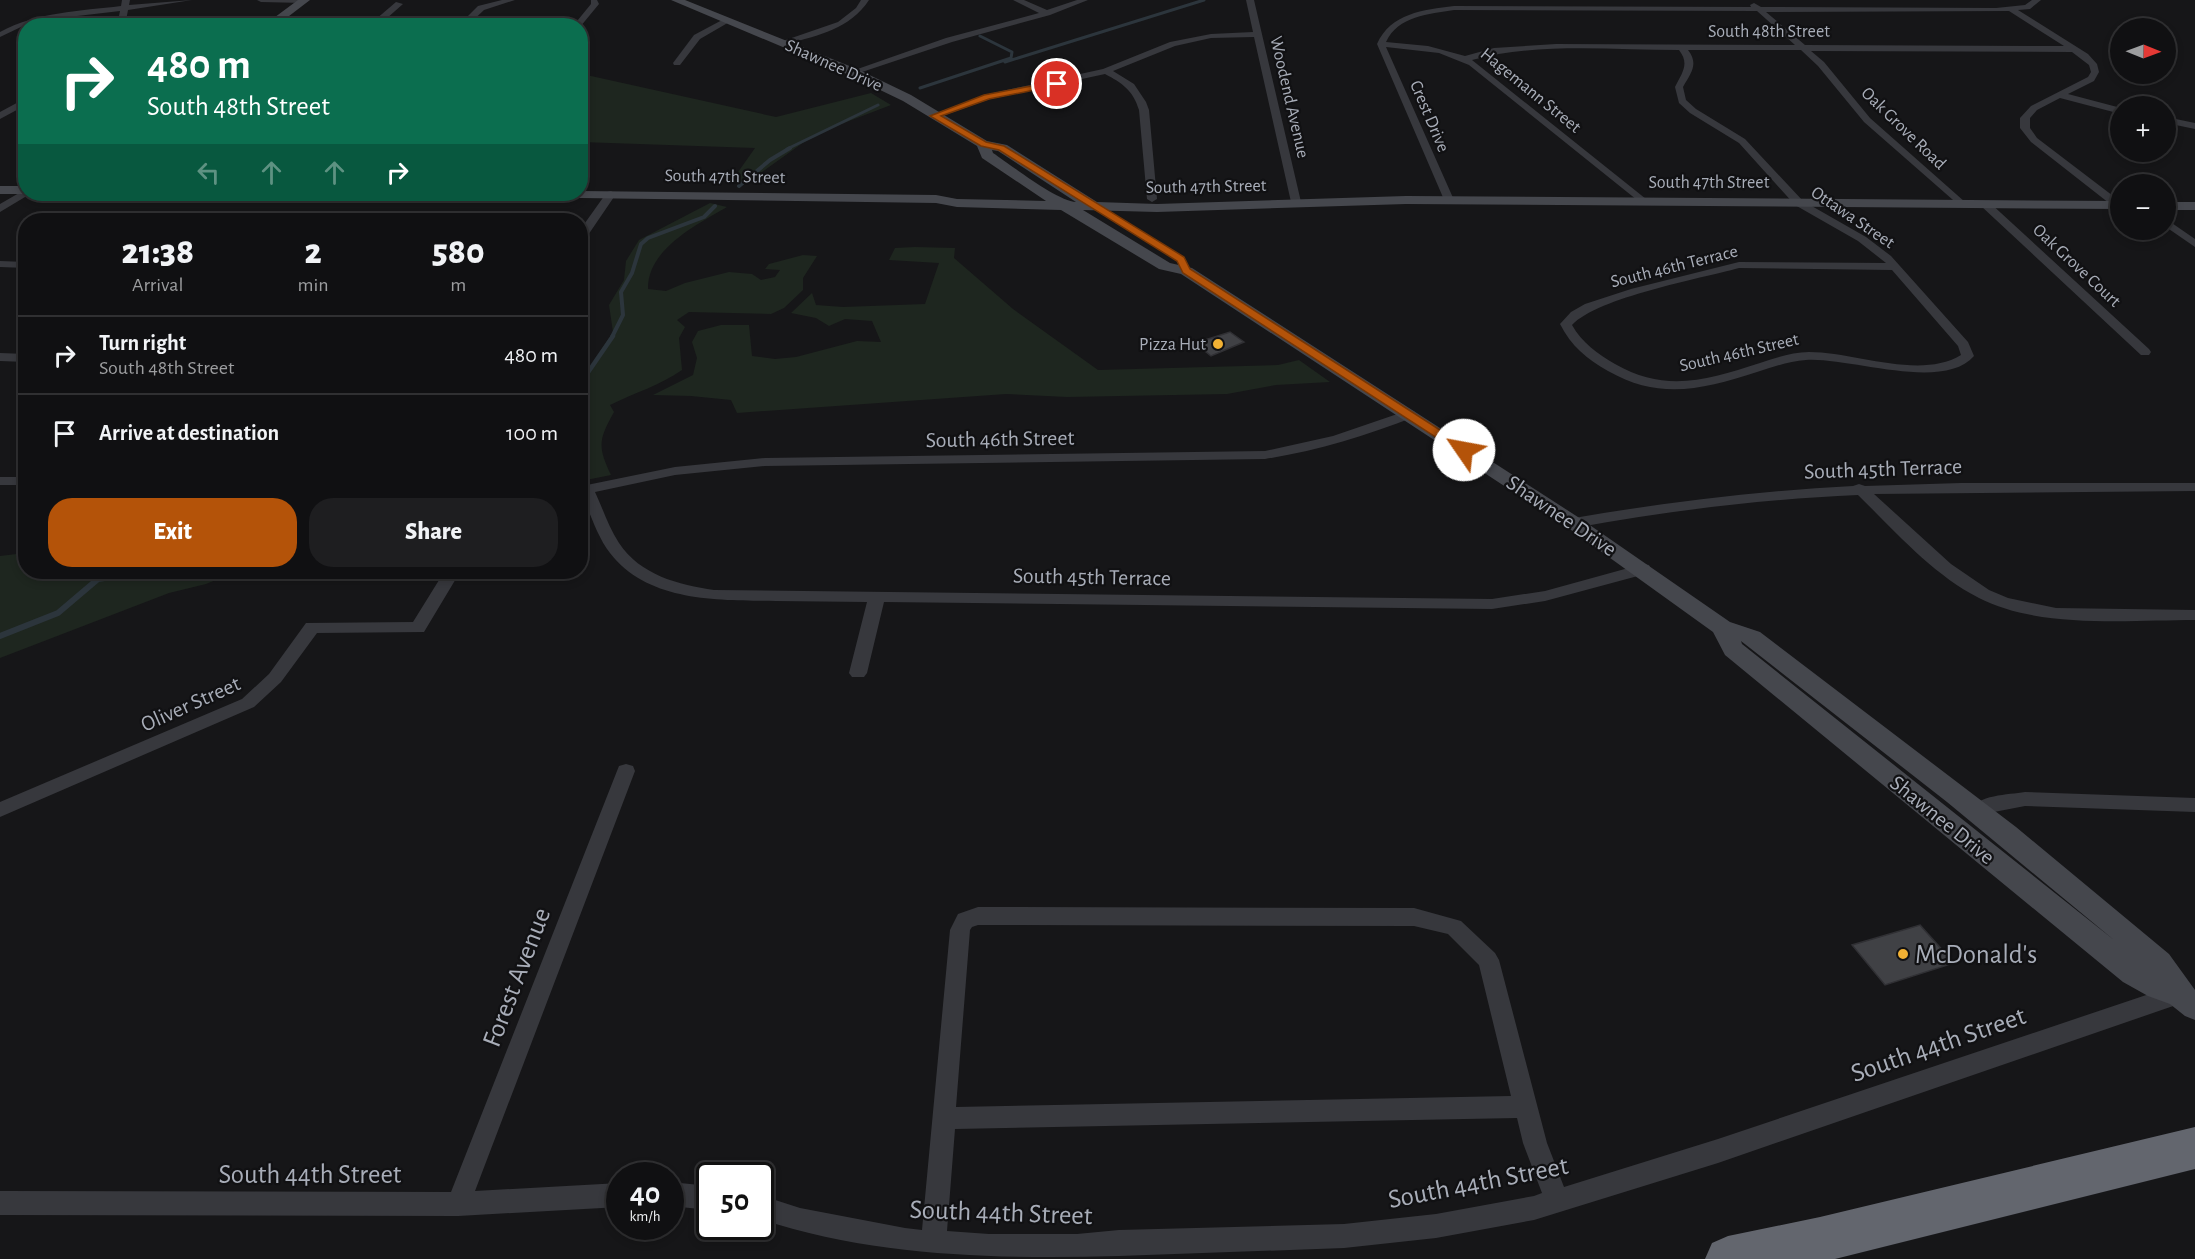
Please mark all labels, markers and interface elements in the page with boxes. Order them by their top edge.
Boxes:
north arrow [2110,18,2176,84]
map controls [2110,18,2176,240]
street label: South 48th Street [1708,23,1830,41]
street label: Woodend Avenue [1266,34,1312,160]
street label: Shawnee Drive [782,37,885,95]
icon: right [48,42,126,120]
text: 480 m [147,44,251,86]
street label: Hagemann Street [1477,45,1584,137]
pin [1031,58,1082,109]
icon: arrive [1040,67,1073,100]
street label: Crest Drive [1406,78,1452,155]
street label: Oak Grove Road [1857,84,1949,173]
text: South 48th Street [147,93,330,120]
button: + [2110,96,2176,162]
icon: left [192,156,225,189]
icon: ahead [255,156,288,189]
icon: ahead [318,156,351,189]
icon: right [381,156,414,189]
street label: South 47th Street [664,167,786,187]
street label: South 47th Street [1649,174,1770,192]
button: − [2110,174,2176,240]
street label: South 47th Street [1145,177,1267,197]
street label: Ottawa Street [1807,183,1898,252]
street label: Oak Grove Court [2029,221,2124,311]
text: 21:38 [121,234,194,270]
text: 2 [304,234,322,270]
text: 580 [432,234,485,270]
street label: South 46th Terrace [1609,242,1740,291]
text: Arrival [132,275,183,295]
text: min [297,275,329,295]
text: m [450,275,466,295]
street label: South 46th Street [1678,330,1801,375]
text: Turn right [99,332,186,354]
place label: Pizza Hut [1139,336,1206,354]
marker: Pizza Hut [1211,337,1225,351]
icon: right [48,339,81,372]
text: 480 m [504,344,558,366]
text: South 48th Street [99,358,234,378]
icon: arrive [48,417,81,450]
position arrow [1432,418,1496,482]
text: Arrive at destination [99,422,279,444]
text: 100 m [506,422,558,444]
street label: South 46th Street [925,427,1075,451]
street label: South 45th Terrace [1804,455,1962,483]
street label: Shawnee Drive [1503,471,1620,561]
button: Exit [48,498,297,567]
button: Share [309,498,558,567]
street label: South 45th Terrace [1013,565,1171,589]
street label: Oliver Street [137,672,243,736]
street label: Shawnee Drive [1886,771,1999,868]
street label: Forest Avenue [478,904,555,1050]
place label: McDonald's [1915,941,2037,968]
marker: McDonald's [1896,947,1910,961]
street label: South 44th Street [1847,1002,2029,1087]
street label: South 44th Street [1386,1152,1571,1213]
street label: South 44th Street [219,1161,402,1188]
speed limit sign: 50 [696,1162,774,1240]
text: 40 [630,1179,660,1209]
street label: South 44th Street [909,1196,1093,1229]
text: km/h [630,1209,660,1224]

